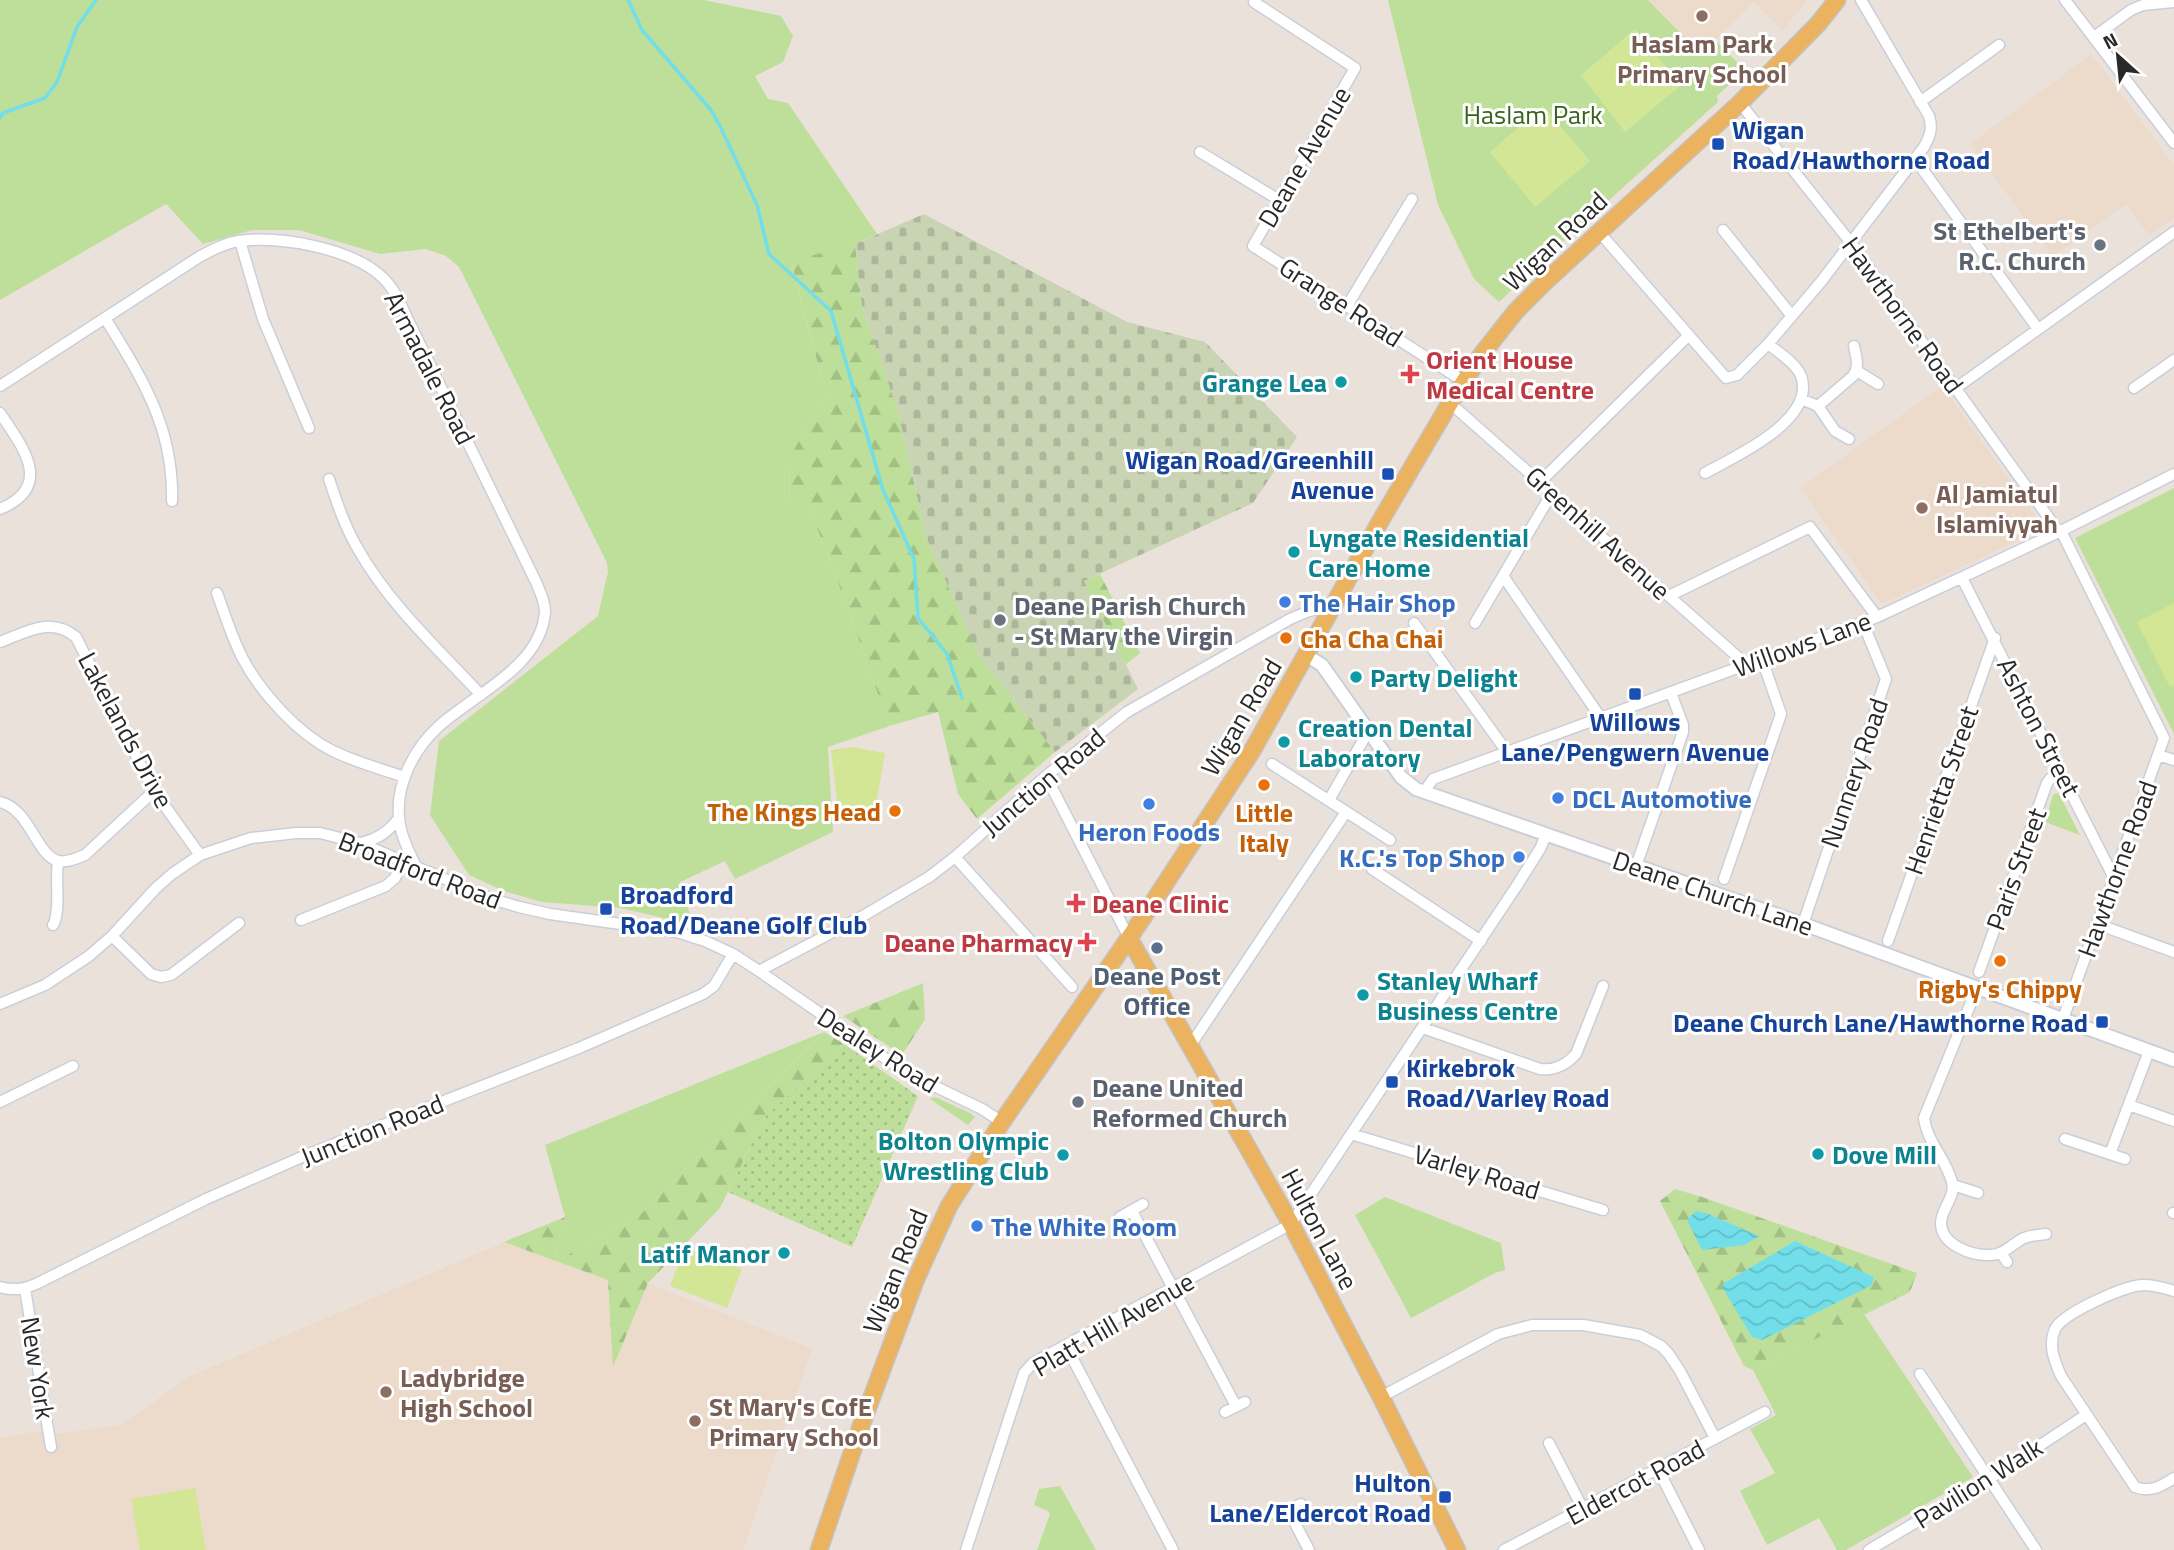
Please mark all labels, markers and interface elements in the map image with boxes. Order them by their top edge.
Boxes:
marker: Haslam Park Primary School [1694,8,1710,24]
north arrow [2083,21,2153,91]
place label: Haslam Park Primary School [1617,24,1787,93]
text: N [2098,24,2123,56]
street label: Deane Avenue [1248,79,1360,235]
park label: Haslam Park [1464,95,1602,134]
place label: Wigan Road/Hawthorne Road [1732,110,1990,179]
marker: Wigan Road/Hawthorne Road [1710,136,1726,152]
street label: Wigan Road [1494,182,1616,300]
place label: St Ethelbert's R.C. Church [1933,211,2086,280]
street label: Hawthorne Road [1833,229,1973,401]
marker: St Ethelbert's R.C. Church [2092,237,2108,253]
street label: Grange Road [1271,247,1411,357]
street label: Armadale Road [375,285,485,451]
place label: Orient House Medical Centre [1426,340,1594,409]
place label: Grange Lea [1202,363,1327,402]
marker: Orient House Medical Centre [1400,364,1420,384]
marker: Grange Lea [1333,374,1349,390]
place label: Wigan Road/Greenhill Avenue [1125,440,1374,509]
street label: Greenhill Avenue [1517,457,1679,609]
marker: Wigan Road/Greenhill Avenue [1380,466,1396,482]
place label: Al Jamiatul Islamiyyah [1936,474,2058,543]
marker: Al Jamiatul Islamiyyah [1914,500,1930,516]
place label: Lyngate Residential Care Home [1308,518,1529,587]
marker: Lyngate Residential Care Home [1286,544,1302,560]
place label: The Hair Shop [1299,583,1456,622]
place label: Deane Parish Church - St Mary the Virgin [1014,586,1246,655]
marker: The Hair Shop [1277,594,1293,610]
street label: Willows Lane [1727,601,1877,687]
marker: Deane Parish Church - St Mary the Virgin [992,612,1008,628]
place label: Cha Cha Chai [1300,619,1444,658]
marker: Cha Cha Chai [1278,630,1294,646]
street label: Lakelands Drive [68,645,184,815]
street label: Wigan Road [1191,651,1291,783]
street label: Ashton Street [1987,651,2091,803]
place label: Party Delight [1370,658,1518,697]
marker: Party Delight [1348,669,1364,685]
marker: Willows Lane/Pengwern Avenue [1627,686,1643,702]
street label: Nunnery Road [1810,693,1898,853]
street label: Henrietta Street [1894,700,1988,880]
place label: Willows Lane/Pengwern Avenue [1501,702,1769,771]
place label: Creation Dental Laboratory [1298,708,1472,777]
street label: Junction Road [973,718,1113,846]
marker: Creation Dental Laboratory [1276,734,1292,750]
street label: Hawthorne Road [2067,775,2167,963]
marker: Little Italy [1256,777,1272,793]
place label: DCL Automotive [1572,779,1752,818]
marker: DCL Automotive [1550,790,1566,806]
place label: The Kings Head [707,792,881,831]
place label: Little Italy [1235,793,1293,862]
marker: Heron Foods [1141,796,1157,812]
street label: Paris Street [1976,802,2056,936]
marker: The Kings Head [887,803,903,819]
place label: Heron Foods [1078,812,1220,851]
street label: Broadford Road [333,821,507,919]
place label: K.C.'s Top Shop [1339,838,1505,877]
street label: Deane Church Lane [1607,840,1819,946]
marker: K.C.'s Top Shop [1511,849,1527,865]
place label: Broadford Road/Deane Golf Club [620,875,867,944]
place label: Deane Clinic [1092,884,1229,923]
marker: Deane Clinic [1066,893,1086,913]
marker: Broadford Road/Deane Golf Club [598,901,614,917]
place label: Deane Pharmacy [884,923,1073,962]
marker: Deane Pharmacy [1079,934,1095,950]
marker: Deane Post Office [1149,940,1165,956]
marker: Rigby's Chippy [1992,953,2008,969]
place label: Deane Post Office [1093,956,1221,1025]
place label: Stanley Wharf Business Centre [1377,961,1558,1030]
place label: Rigby's Chippy [1918,969,2082,1008]
marker: Stanley Wharf Business Centre [1355,987,1371,1003]
street label: Dealey Road [810,997,946,1103]
place label: Deane Church Lane/Hawthorne Road [1673,1003,2088,1042]
marker: Deane Church Lane/Hawthorne Road [2094,1014,2110,1030]
place label: Kirkebrok Road/Varley Road [1406,1048,1610,1117]
place label: Deane United Reformed Church [1092,1068,1287,1137]
marker: Kirkebrok Road/Varley Road [1384,1074,1400,1090]
street label: Junction Road [295,1084,449,1176]
marker: Deane United Reformed Church [1070,1094,1086,1110]
place label: Bolton Olympic Wrestling Club [878,1121,1049,1190]
street label: Varley Road [1409,1134,1545,1210]
place label: Dove Mill [1832,1135,1937,1174]
marker: Dove Mill [1810,1146,1826,1162]
marker: Bolton Olympic Wrestling Club [1055,1147,1071,1163]
street label: Hulton Lane [1272,1161,1368,1297]
street label: Wigan Road [852,1203,938,1339]
place label: The White Room [991,1207,1177,1246]
marker: The White Room [969,1218,985,1234]
place label: Latif Manor [640,1234,770,1273]
marker: Latif Manor [776,1245,792,1261]
street label: Platt Hill Avenue [1025,1262,1201,1386]
street label: New York [11,1314,65,1422]
place label: Ladybridge High School [400,1358,533,1427]
marker: Ladybridge High School [378,1384,394,1400]
place label: St Mary's CofE Primary School [709,1387,879,1456]
marker: St Mary's CofE Primary School [687,1413,703,1429]
street label: Pavilion Walk [1906,1428,2050,1538]
street label: Eldercot Road [1559,1429,1711,1535]
place label: Hulton Lane/Eldercot Road [1209,1463,1431,1532]
marker: Hulton Lane/Eldercot Road [1437,1489,1453,1505]

